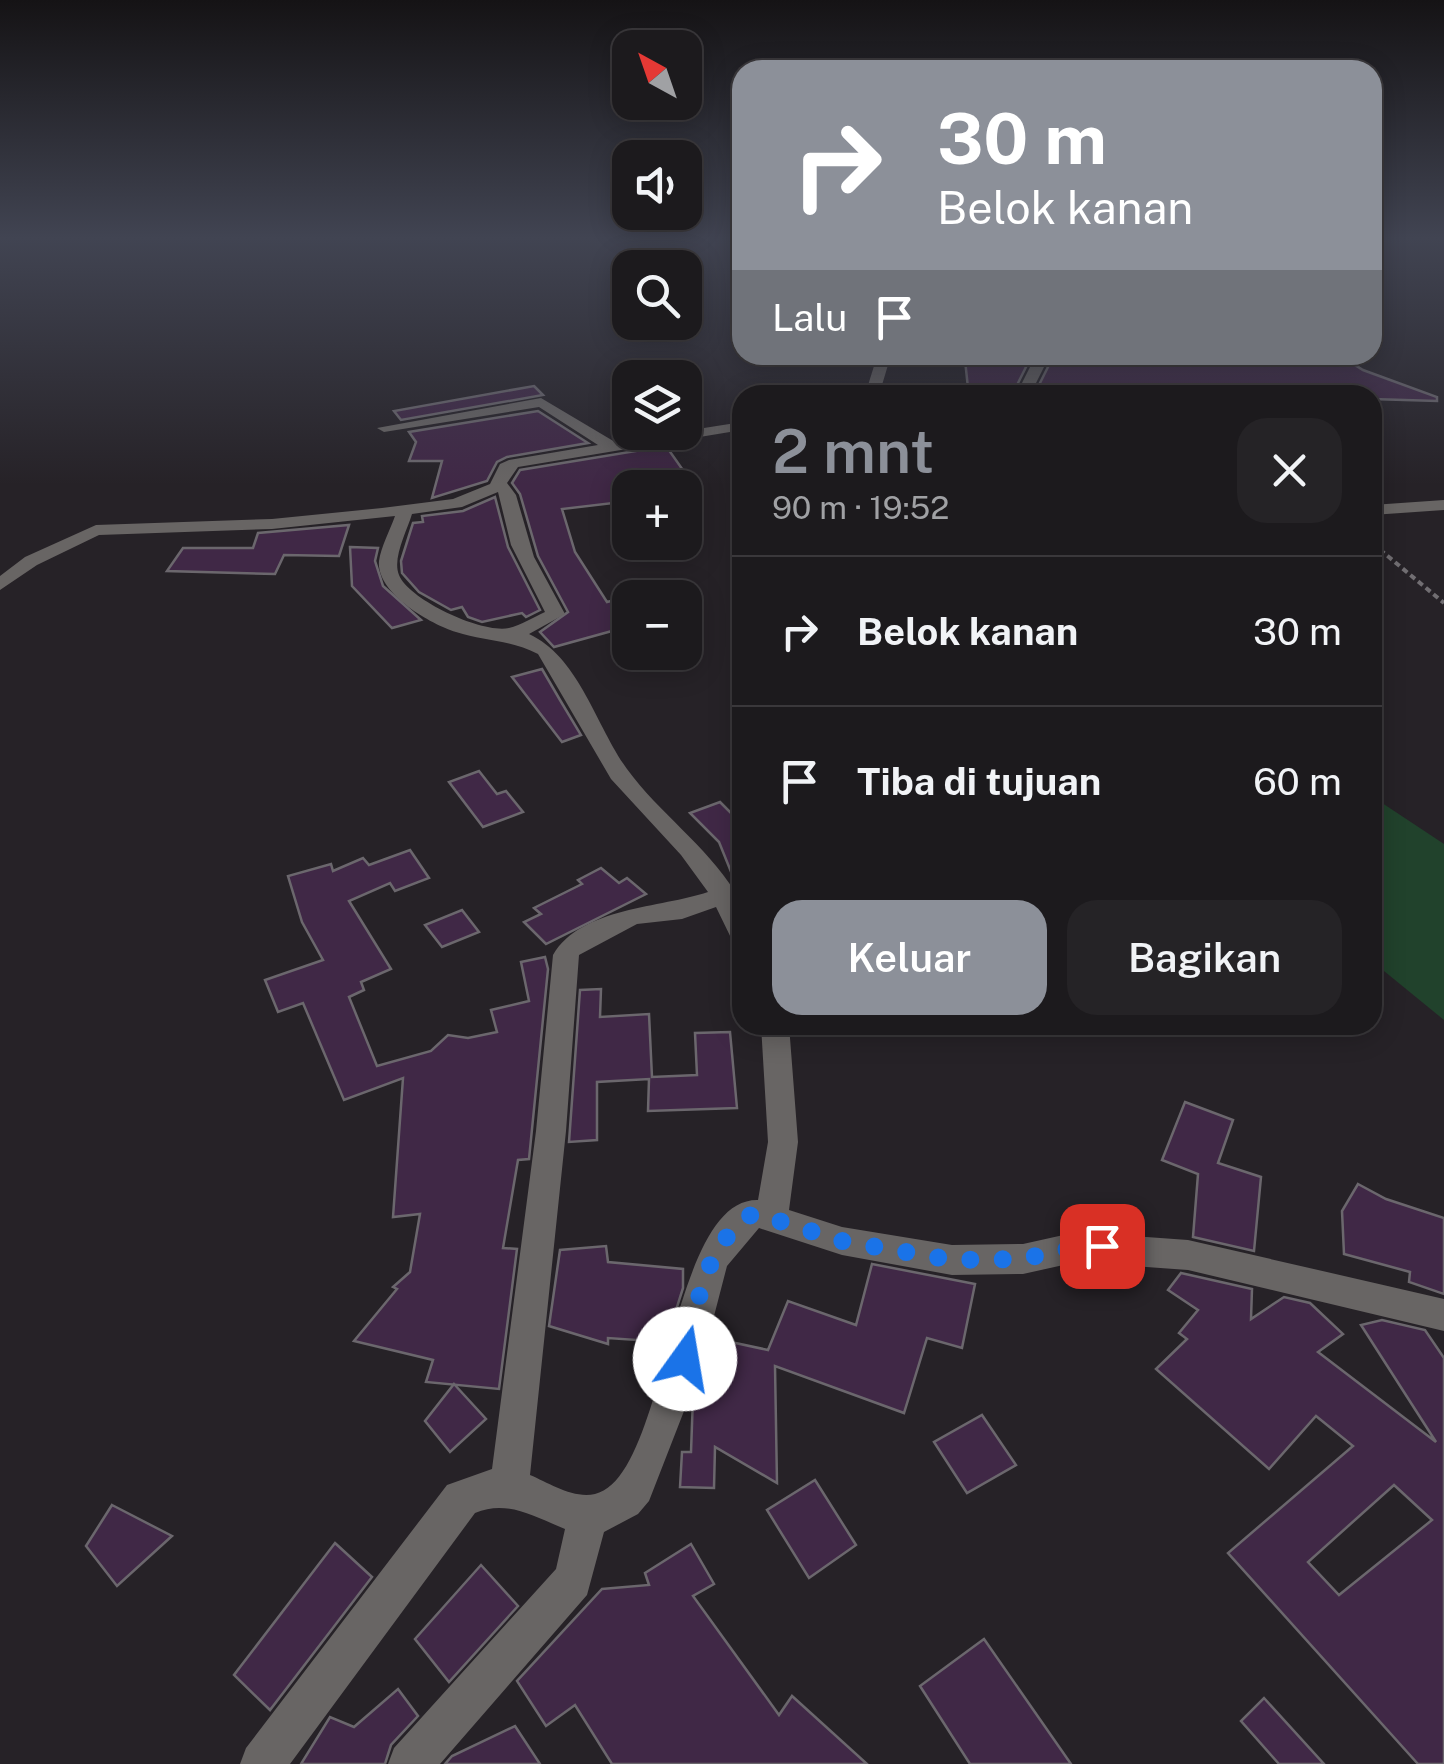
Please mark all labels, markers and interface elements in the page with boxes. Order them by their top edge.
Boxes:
north arrow [612,30,702,120]
map controls [612,30,702,670]
text: 30 m [937,97,1107,180]
icon: right [772,100,902,230]
button: sound [612,140,702,230]
text: Belok kanan [937,181,1193,234]
button: search [612,250,702,340]
icon: arrive [867,290,922,345]
text: Lalu [772,295,847,340]
button: layers [612,360,702,450]
text: 2 mnt [772,416,934,487]
button: close [1237,418,1342,523]
button: + [612,470,702,560]
text: 90 m · 19:52 [772,489,949,526]
button: − [612,580,702,670]
icon: right [772,604,827,659]
text: Belok kanan [857,609,1078,654]
text: 30 m [1253,609,1342,654]
icon: arrive [772,754,827,809]
text: Tiba di tujuan [857,759,1101,804]
text: 60 m [1253,759,1342,804]
button: Keluar [772,900,1047,1015]
button: Bagikan [1067,900,1342,1015]
pin [1060,1204,1145,1289]
icon: arrive [1075,1219,1130,1274]
position arrow [633,1307,737,1411]

